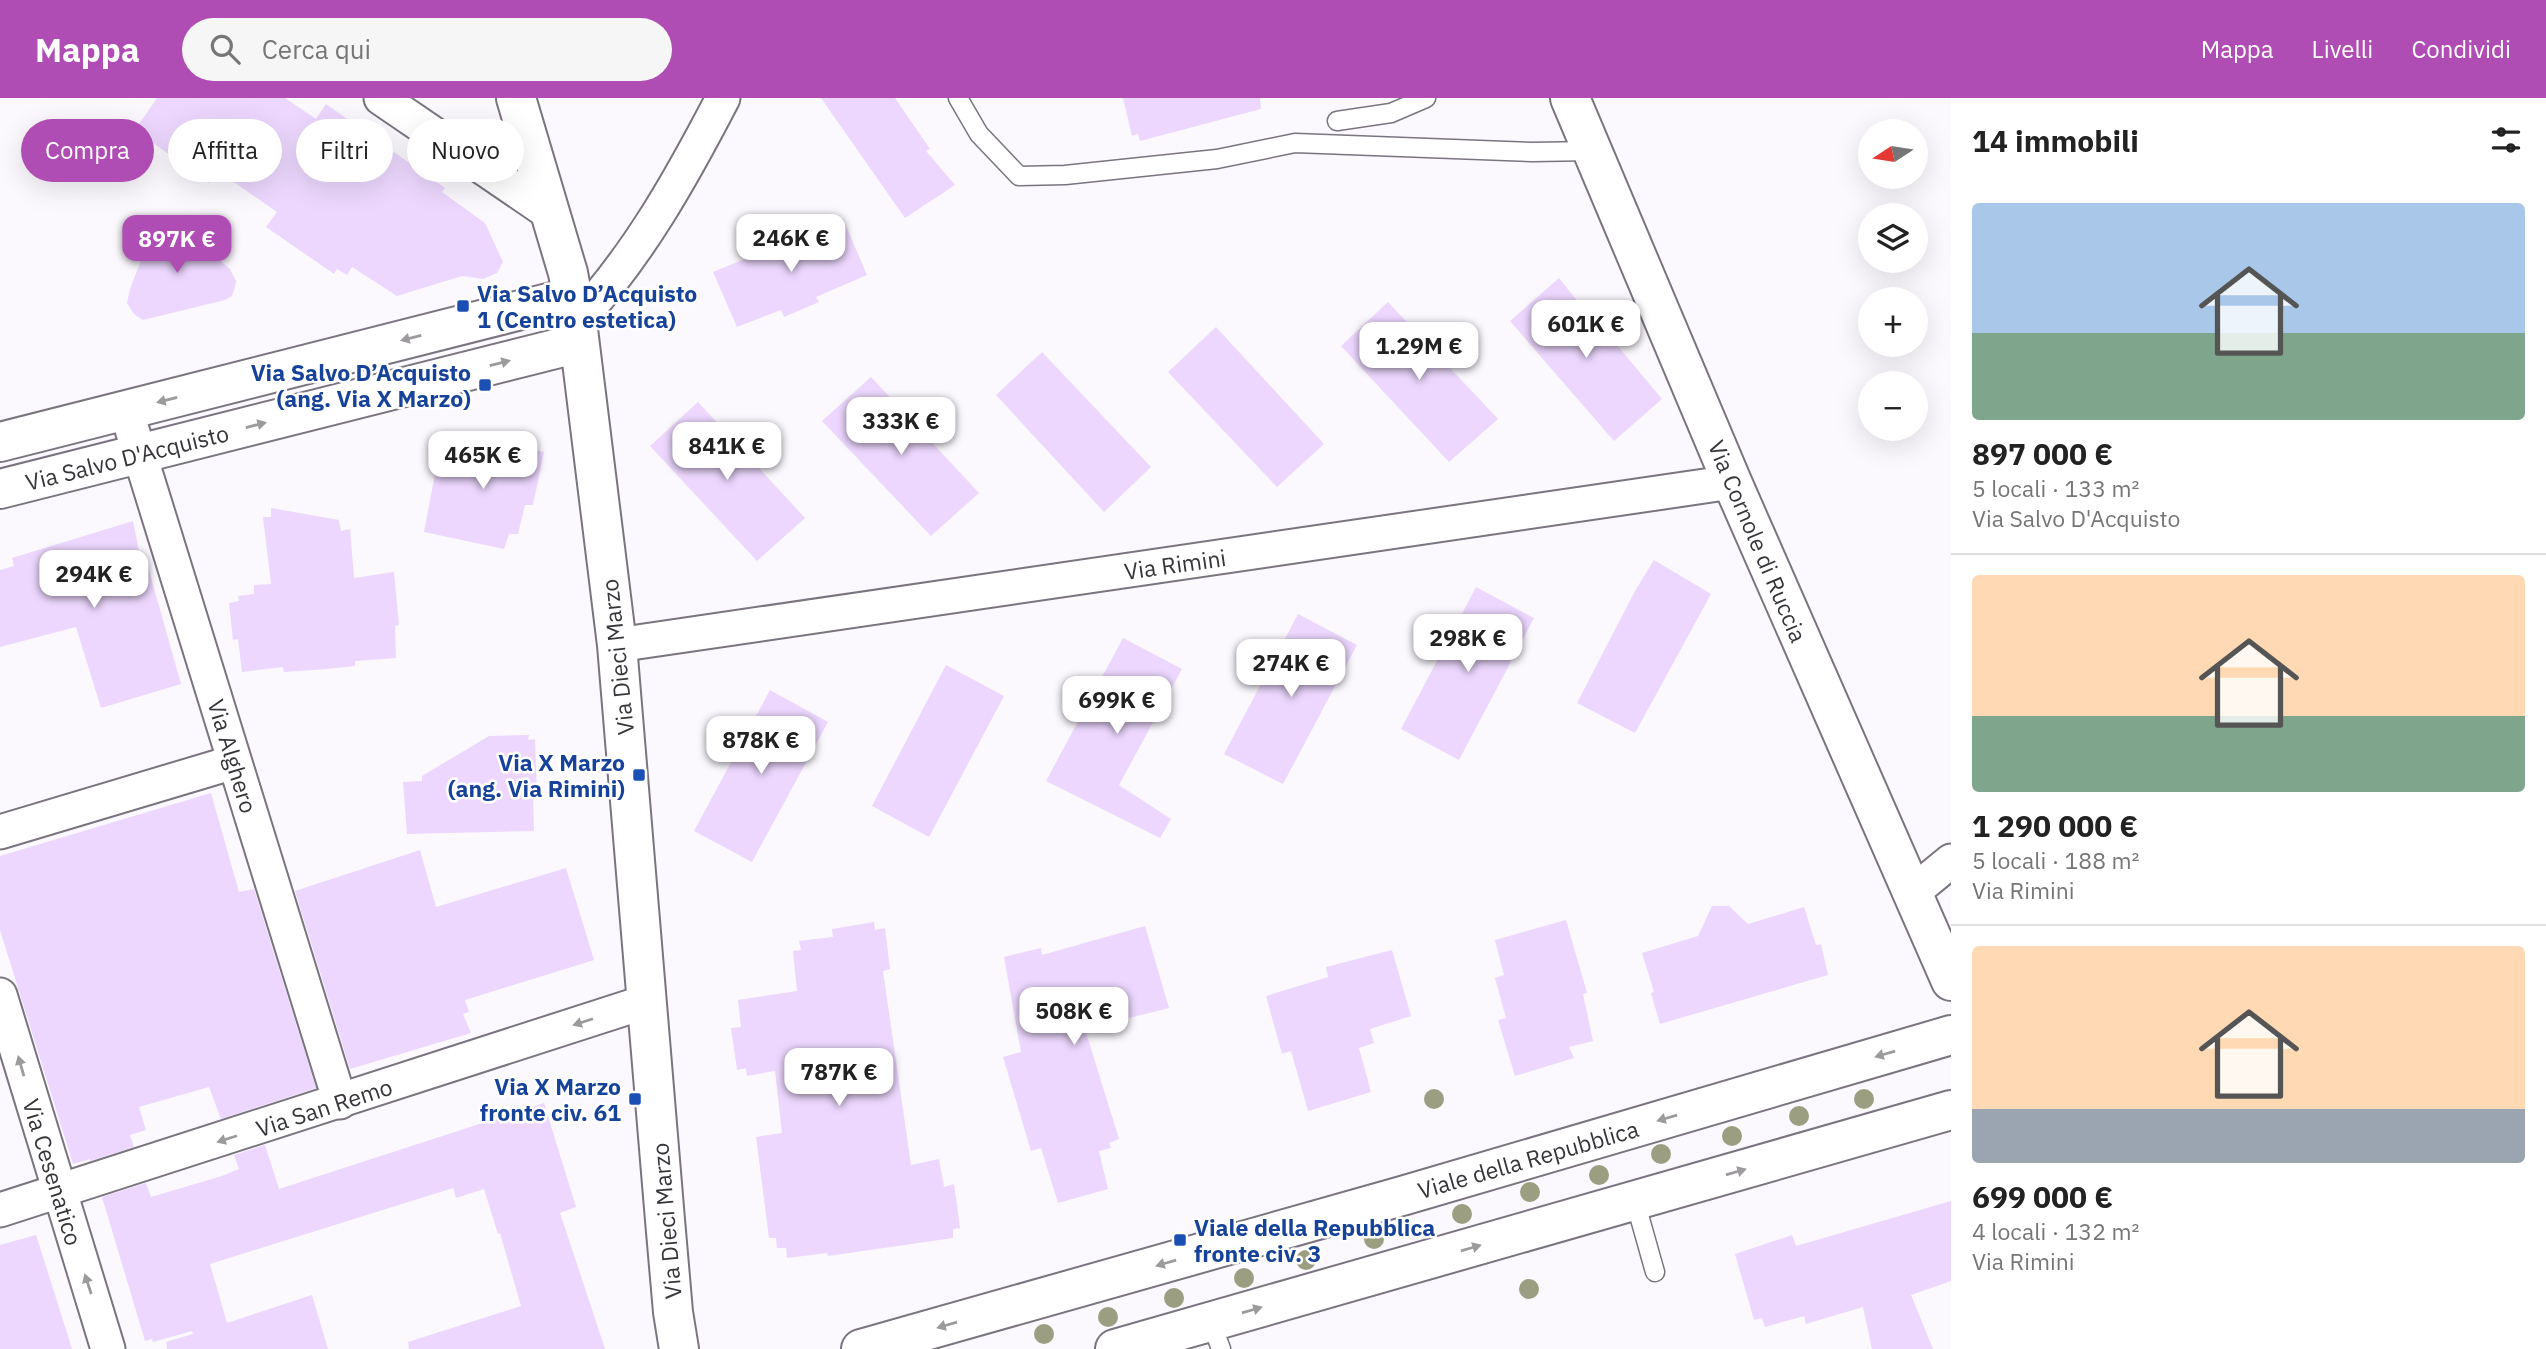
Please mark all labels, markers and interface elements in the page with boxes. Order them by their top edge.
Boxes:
search box [182,18,672,81]
text: Mappa [35,28,140,71]
icon: search [206,30,244,68]
text: Cerca qui [262,32,371,66]
text: Mappa [2201,33,2274,65]
text: Livelli [2312,33,2373,65]
text: Condividi [2411,33,2511,65]
chip: Compra [21,119,154,182]
chip: Affitta [168,119,282,182]
chip: Filtri [296,119,393,182]
chip: Nuovo [407,119,524,182]
north arrow [1858,119,1928,189]
map controls [1858,119,1928,441]
text: 14 immobili [1972,121,2139,160]
icon: filters [2487,121,2525,159]
button: layers [1858,203,1928,273]
pin: 246K € [734,214,848,274]
pin: 897K € [120,216,234,275]
text: 246K € [752,222,830,252]
text: 897K € [138,223,216,253]
icon: home [2186,248,2312,374]
place label: Via Salvo D’Acquisto 1 (Centro estetica) [477,278,697,334]
button: + [1858,287,1928,357]
marker: Via Salvo D’Acquisto 1 (Centro estetica) [455,298,471,314]
pin: 601K € [1529,300,1643,360]
text: 601K € [1547,308,1625,338]
pin: 1.29M € [1354,322,1484,382]
text: 1.29M € [1375,330,1463,360]
one-way arrow [400,333,422,344]
place label: Via Salvo D’Acquisto (ang. Via X Marzo) [251,357,471,413]
one-way arrow [490,357,512,368]
button: − [1858,371,1928,441]
marker: Via Salvo D’Acquisto (ang. Via X Marzo) [477,377,493,393]
one-way arrow [156,395,178,406]
pin: 333K € [844,398,958,457]
text: 333K € [862,405,940,435]
street label: Via Salvo D'Acquisto [22,417,232,497]
one-way arrow [245,419,267,430]
pin: 841K € [670,422,784,482]
text: 841K € [688,430,766,460]
pin: 465K € [426,432,540,491]
text: 897 000 € [1972,434,2113,473]
street label: Via Cornole di Ruccia [1702,435,1814,647]
text: 465K € [444,439,522,469]
text: 5 locali · 133 m² [1972,473,2139,503]
text: Via Salvo D'Acquisto [1972,503,2180,533]
street label: Via Rimini [1122,542,1228,586]
pin: 294K € [37,550,151,610]
text: 294K € [55,558,133,588]
street label: Via Dieci Marzo [594,577,640,737]
pin: 298K € [1411,614,1525,674]
icon: home [2186,620,2312,746]
text: 298K € [1429,622,1507,652]
pin: 274K € [1234,640,1348,699]
text: 274K € [1252,647,1330,677]
pin: 699K € [1060,676,1174,736]
text: 699K € [1078,684,1156,714]
street label: Via Alghero [201,695,265,817]
pin: 878K € [704,716,818,776]
text: 878K € [722,724,800,754]
place label: Via X Marzo (ang. Via Rimini) [448,747,625,803]
marker: Via X Marzo (ang. Via Rimini) [631,767,647,783]
text: 1 290 000 € [1972,806,2138,845]
text: 5 locali · 188 m² [1972,845,2139,875]
text: Via Rimini [1972,875,2075,905]
pin: 508K € [1017,988,1131,1047]
icon: home [2186,991,2312,1117]
text: 508K € [1035,995,1113,1025]
one-way arrow [572,1017,593,1028]
pin: 787K € [782,1048,896,1108]
one-way arrow [1874,1049,1896,1060]
one-way arrow [16,1056,26,1077]
text: 787K € [800,1056,878,1086]
street label: Via San Remo [252,1071,396,1143]
place label: Via X Marzo fronte civ. 61 [480,1071,621,1127]
marker: Via X Marzo fronte civ. 61 [627,1091,643,1107]
street label: Via Cesenatico [16,1095,90,1249]
street label: Viale della Repubblica [1414,1113,1642,1205]
one-way arrow [1656,1114,1677,1124]
one-way arrow [217,1134,238,1144]
street label: Via Dieci Marzo [644,1142,688,1300]
one-way arrow [1726,1166,1747,1176]
text: 699 000 € [1972,1177,2113,1216]
place label: Viale della Repubblica fronte civ. 3 [1194,1212,1435,1268]
text: 4 locali · 132 m² [1972,1216,2139,1246]
marker: Viale della Repubblica fronte civ. 3 [1172,1232,1188,1248]
one-way arrow [1460,1242,1481,1252]
text: Via Rimini [1972,1246,2075,1276]
one-way arrow [1155,1258,1176,1268]
one-way arrow [82,1273,92,1294]
one-way arrow [1242,1305,1263,1315]
one-way arrow [936,1320,957,1330]

